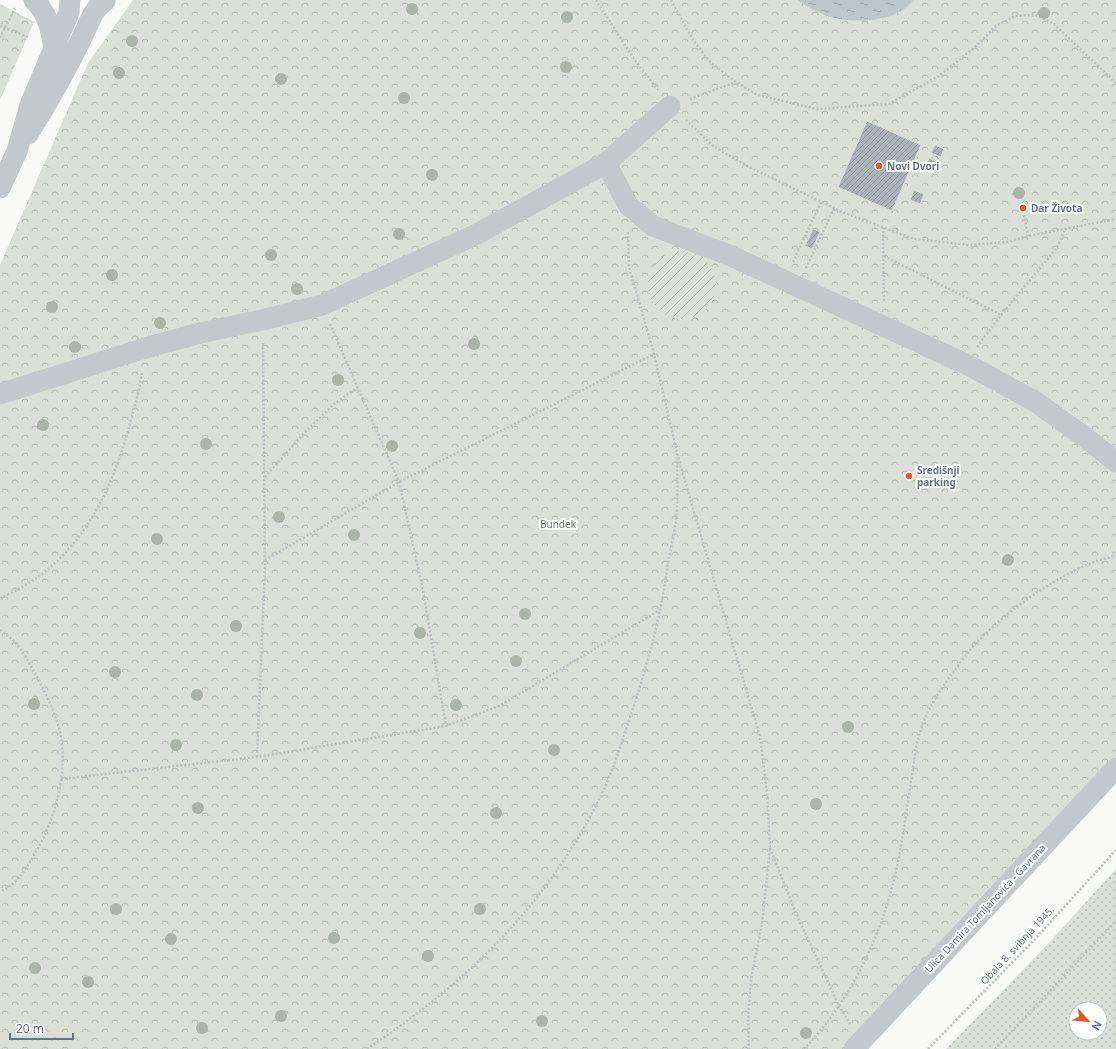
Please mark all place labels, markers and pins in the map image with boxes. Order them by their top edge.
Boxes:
place label: Novi Dvori [887,159,939,173]
marker: Novi Dvori [874,161,884,171]
place label: Dar Života [1031,201,1082,215]
marker: Dar Života [1018,203,1028,213]
place label: Središnji parking [917,463,960,489]
marker: Središnji parking [904,471,914,481]

